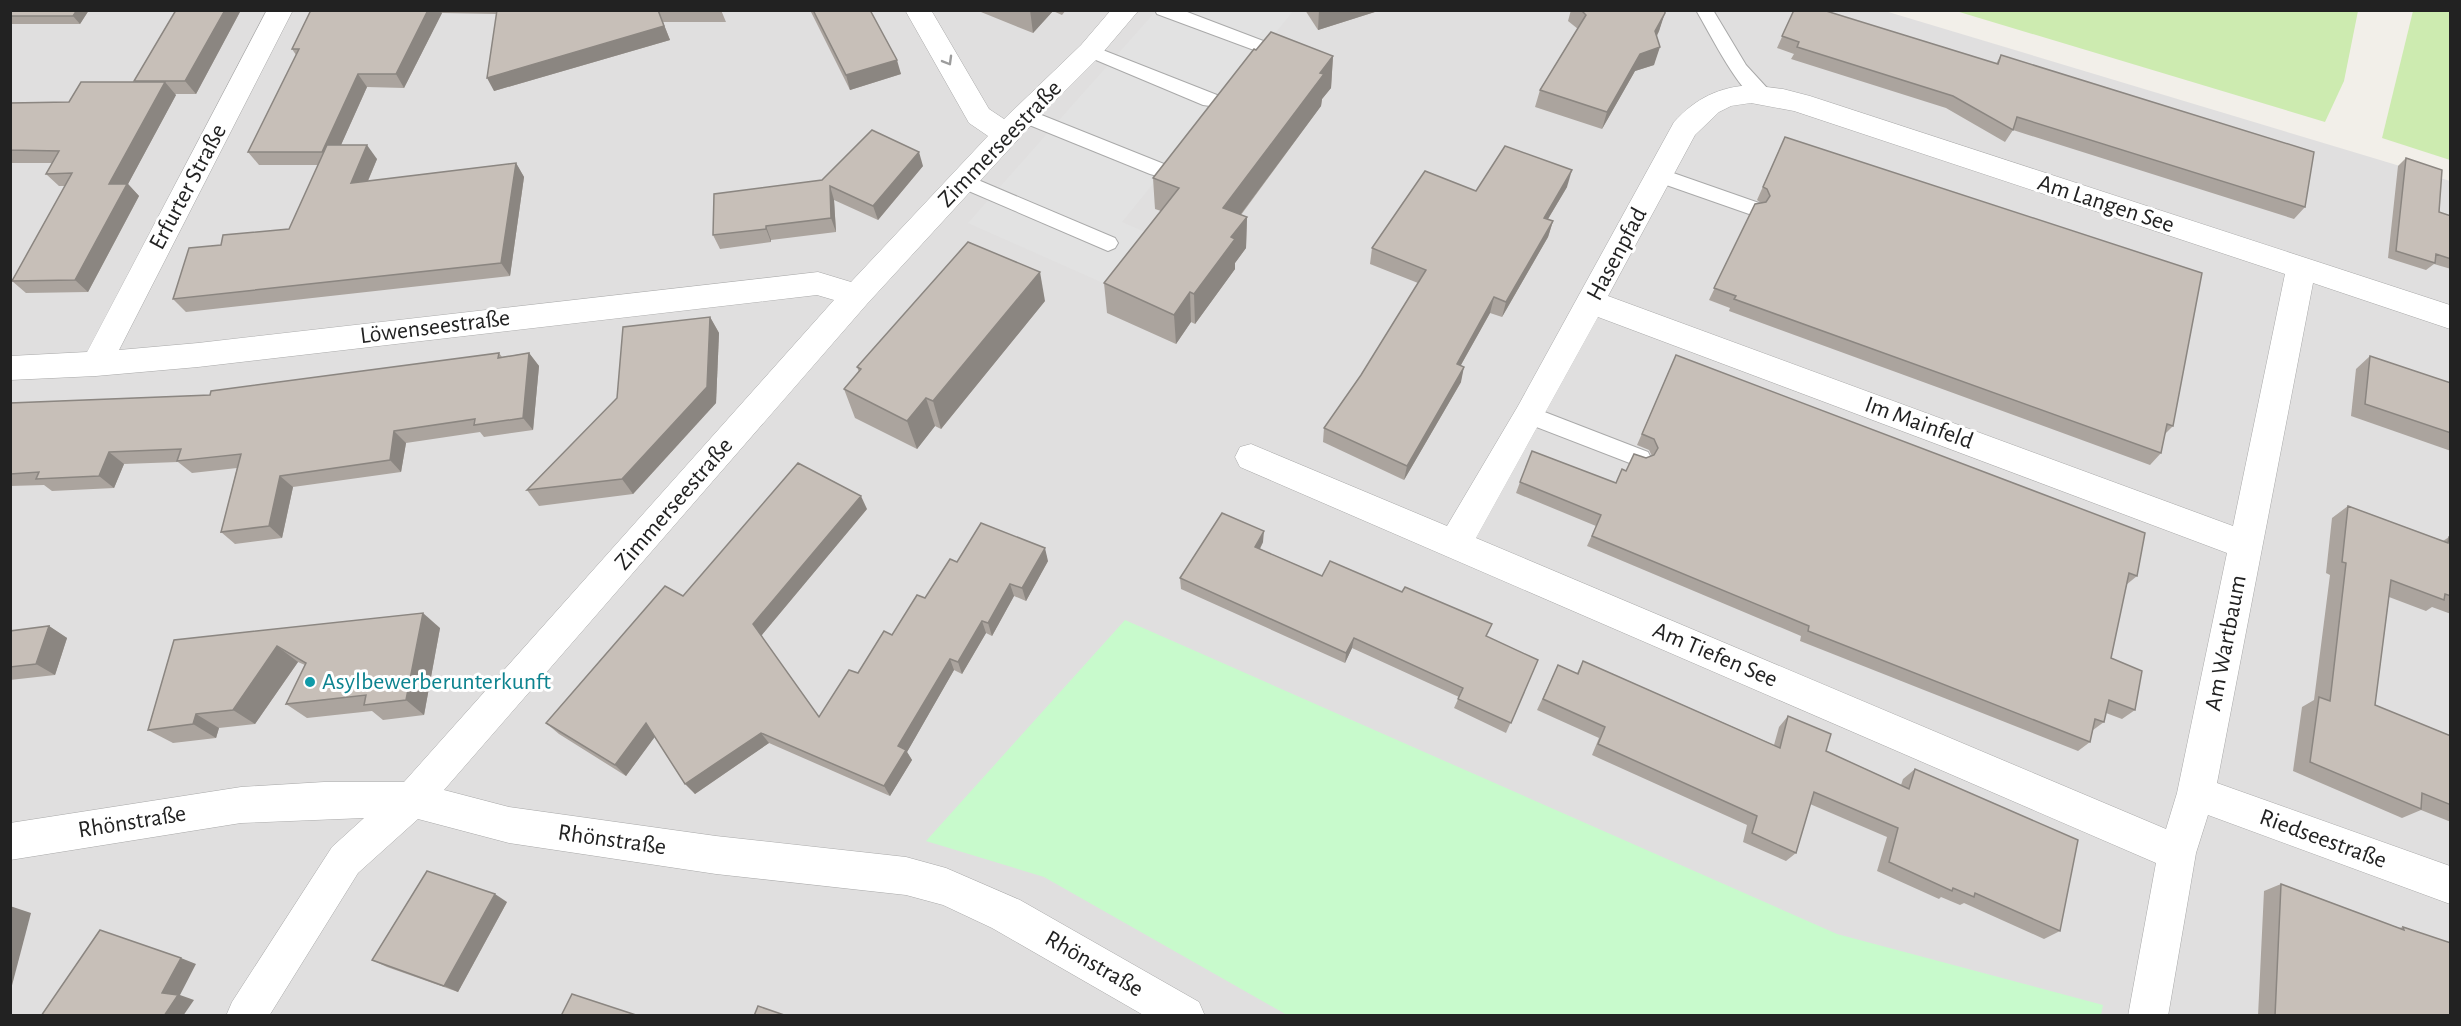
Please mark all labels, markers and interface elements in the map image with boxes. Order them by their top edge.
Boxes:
one-way arrow [940,55,952,65]
street label: Zimmerseestraße [934,76,1066,212]
street label: Erfurter Straße [145,120,231,254]
street label: Am Langen See [2035,171,2177,237]
street label: Hasenpfad [1583,204,1651,304]
street label: Löwenseestraße [359,306,511,348]
street label: Im Mainfeld [1862,392,1976,454]
street label: Zimmerseestraße [611,433,737,575]
street label: Am Wartbaum [2201,573,2251,713]
street label: Am Tiefen See [1649,618,1781,692]
place label: Asylbewerberunterkunft [322,670,551,694]
marker: Asylbewerberunterkunft [303,675,317,689]
street label: Rhönstraße [76,802,188,842]
street label: Riedseestraße [2256,805,2390,873]
street label: Rhönstraße [556,821,668,859]
street label: Rhönstraße [1041,926,1147,1002]

